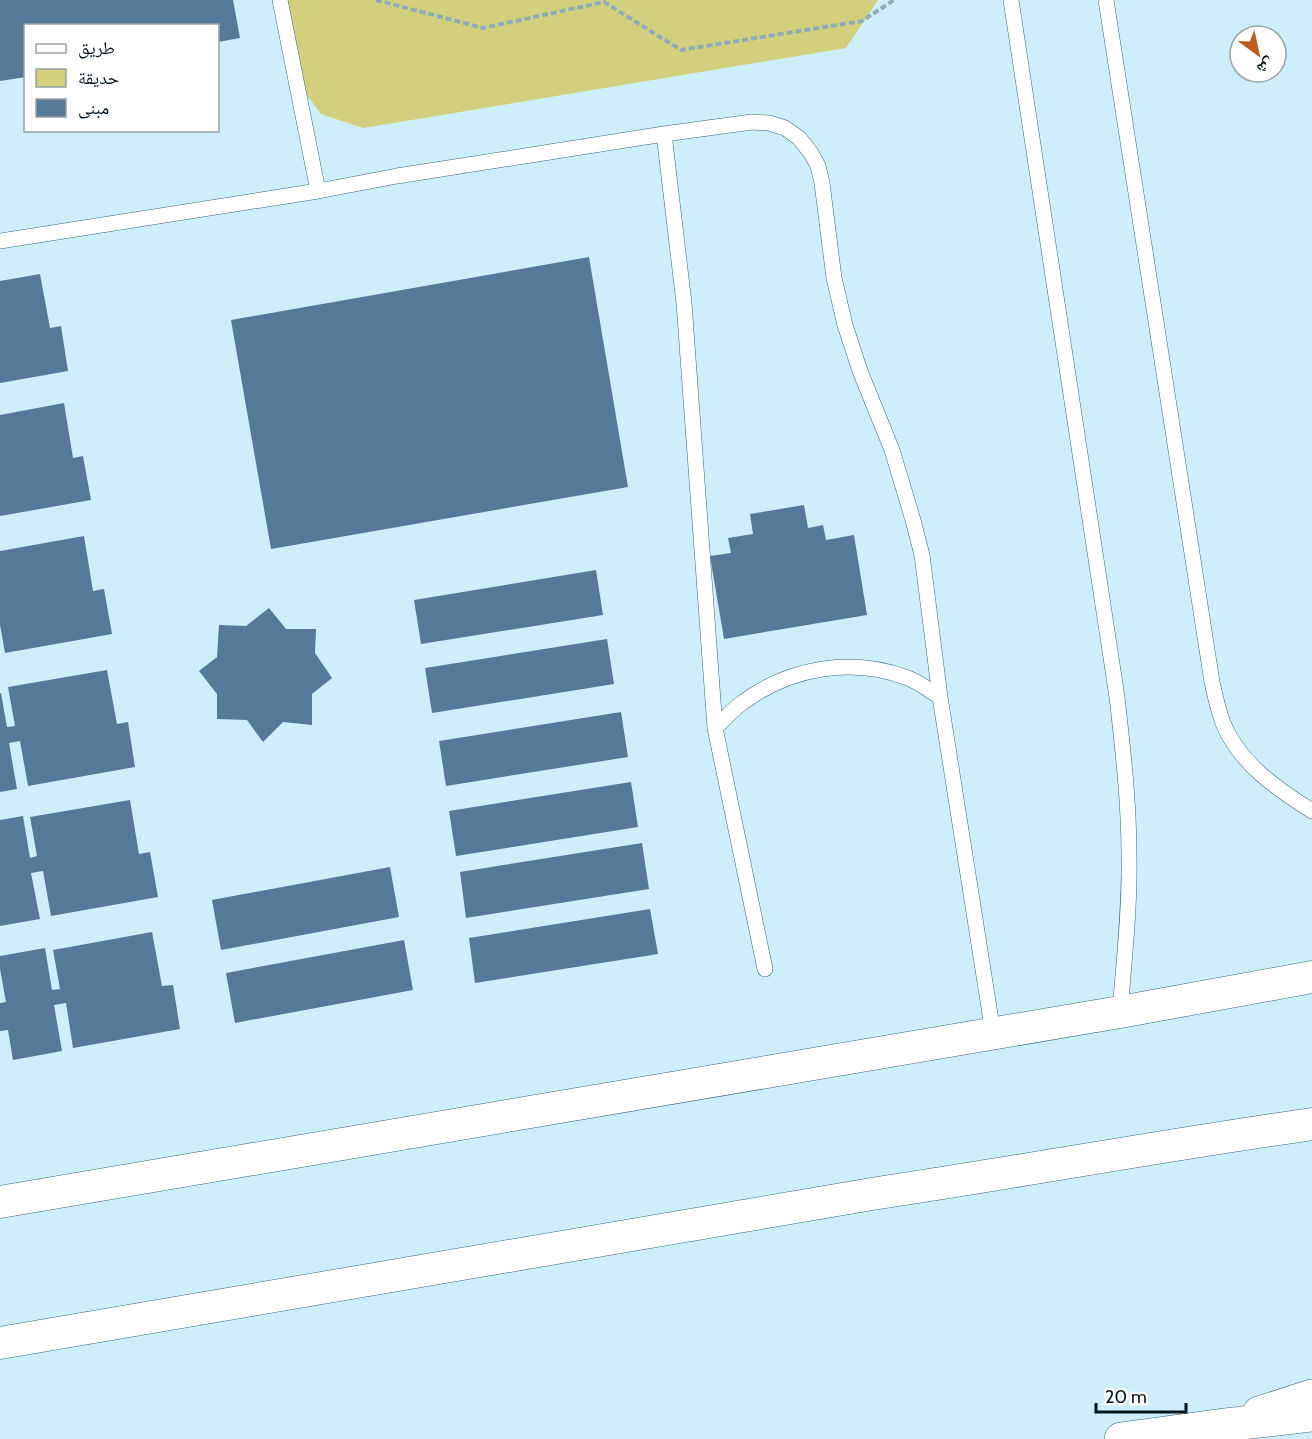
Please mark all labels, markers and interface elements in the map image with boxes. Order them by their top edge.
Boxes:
legend [24,24,219,132]
north arrow [1228,24,1288,84]
text: طريق [78,37,115,59]
text: ش [1254,54,1278,79]
text: حديقة [78,67,119,89]
text: مبنى [78,97,109,119]
scale bar [1096,1376,1186,1414]
text: 20 m [1105,1386,1147,1408]

